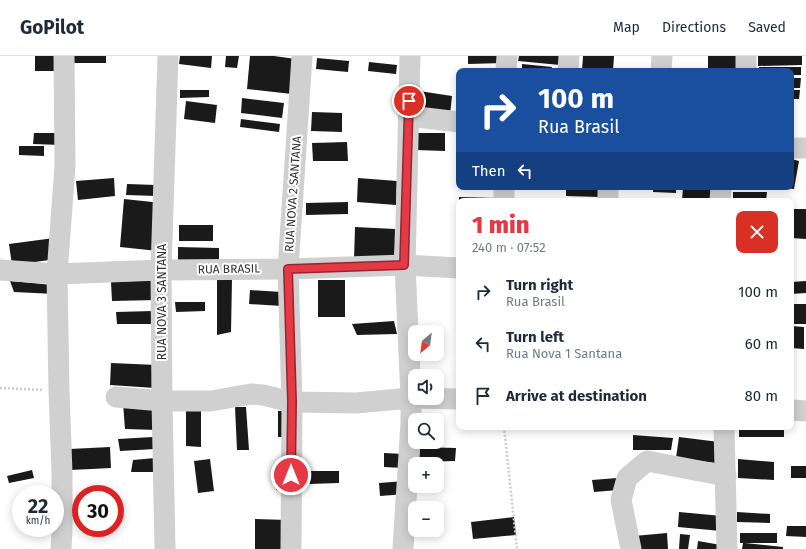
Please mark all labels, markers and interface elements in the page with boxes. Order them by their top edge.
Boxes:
text: GoPilot [20,16,84,39]
text: Map [613,19,640,36]
text: Directions [662,19,726,36]
text: Saved [748,19,786,36]
text: 100 m [538,82,614,115]
pin [392,84,426,118]
icon: right [472,84,524,136]
icon: arrive [398,90,420,112]
text: Rua Brasil [538,116,620,138]
street label: RUA NOVA 2 SANTANA [282,135,304,252]
icon: left [514,160,536,182]
text: Then [472,162,506,180]
text: 1 min [472,211,530,239]
button: close [736,211,778,253]
text: 240 m · 07:52 [472,240,546,255]
street label: RUA NOVA 3 SANTANA [155,244,169,360]
street label: RUA BRASIL [198,261,260,277]
text: Turn right [506,276,573,294]
icon: right [472,281,494,303]
text: 100 m [738,283,778,301]
text: Rua Brasil [506,294,565,309]
north arrow [408,325,444,361]
map controls [408,325,444,537]
text: Turn left [506,328,564,346]
icon: left [472,333,494,355]
text: 60 m [745,335,778,353]
text: Rua Nova 1 Santana [506,346,622,361]
button: sound [408,369,444,405]
icon: arrive [472,385,494,407]
text: Arrive at destination [506,387,647,405]
text: 80 m [745,387,778,405]
button: search [408,413,444,449]
position arrow [270,454,312,496]
button: + [408,457,444,493]
speed limit sign: 30 [72,485,124,537]
text: 22 [28,494,48,518]
button: − [408,501,444,537]
text: km/h [26,515,50,527]

